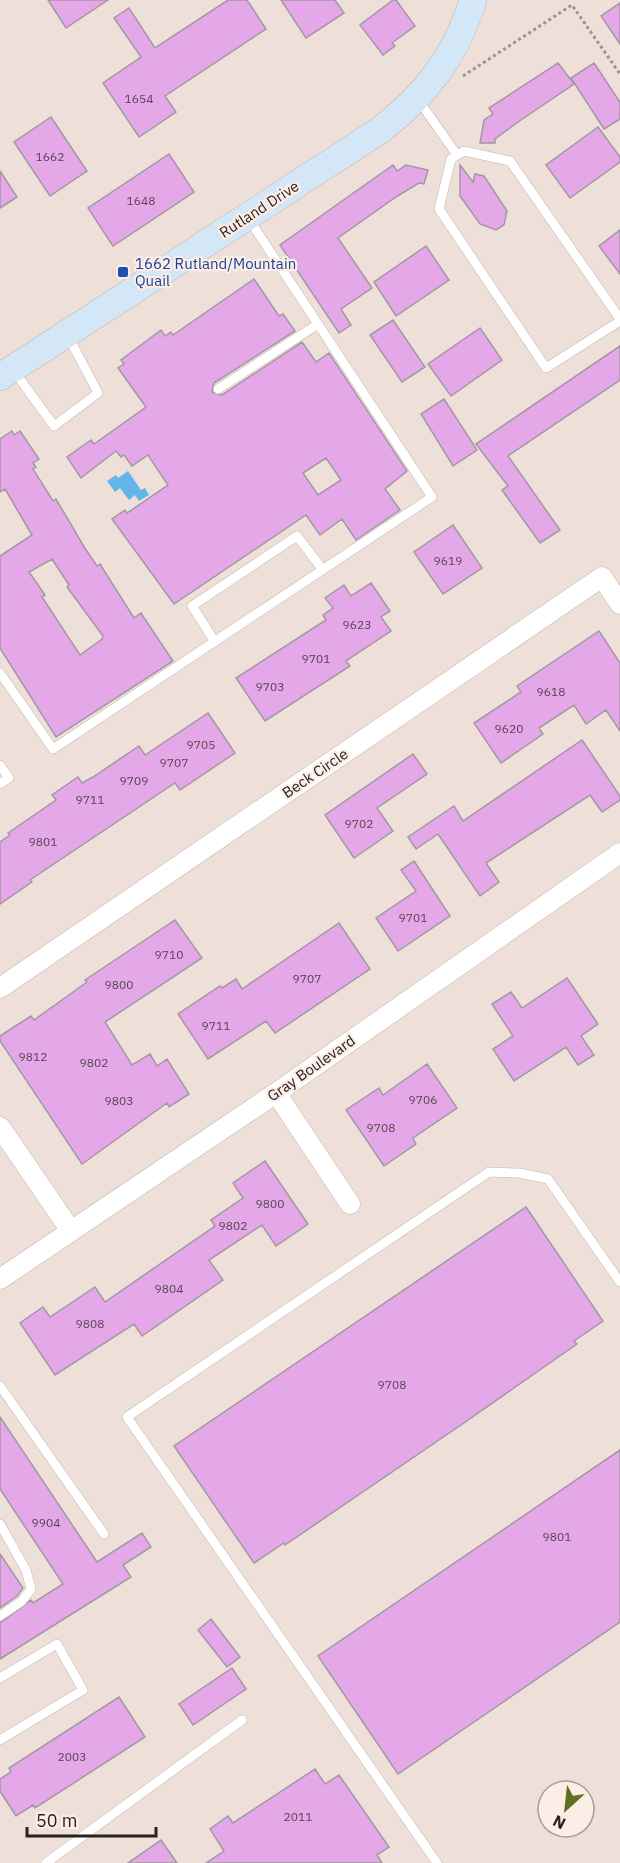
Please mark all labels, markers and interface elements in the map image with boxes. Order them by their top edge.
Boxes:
house number: 1654 [125,91,153,106]
house number: 1662 [36,149,64,164]
street label: Rutland Drive [216,176,302,242]
house number: 1648 [127,193,155,208]
place label: 1662 Rutland/Mountain Quail [135,254,296,290]
marker: 1662 Rutland/Mountain Quail [116,265,130,279]
house number: 9619 [434,553,462,568]
house number: 9623 [343,617,371,632]
house number: 9701 [302,651,330,666]
house number: 9703 [256,679,284,694]
house number: 9618 [537,684,565,699]
house number: 9620 [495,721,523,736]
house number: 9705 [187,737,215,752]
street label: Beck Circle [278,744,352,802]
house number: 9707 [160,755,188,770]
house number: 9709 [120,773,148,788]
house number: 9711 [76,792,104,807]
house number: 9702 [345,816,373,831]
house number: 9801 [29,834,57,849]
house number: 9701 [399,910,427,925]
house number: 9710 [155,947,183,962]
house number: 9707 [293,971,321,986]
house number: 9800 [105,977,133,992]
house number: 9711 [202,1018,230,1033]
street label: Gray Boulevard [263,1031,359,1105]
house number: 9812 [19,1049,47,1064]
house number: 9802 [80,1055,108,1070]
house number: 9706 [409,1092,437,1107]
house number: 9803 [105,1093,133,1108]
house number: 9708 [367,1120,395,1135]
house number: 9800 [256,1196,284,1211]
house number: 9802 [219,1218,247,1233]
house number: 9804 [155,1281,183,1296]
house number: 9808 [76,1316,104,1331]
house number: 9708 [378,1377,406,1392]
house number: 9904 [32,1515,60,1530]
house number: 9801 [543,1529,571,1544]
house number: 2003 [58,1749,86,1764]
north arrow [536,1779,596,1839]
scale bar [27,1800,156,1838]
text: 50 m [36,1809,78,1832]
house number: 2011 [284,1809,312,1824]
text: N [549,1811,569,1834]

